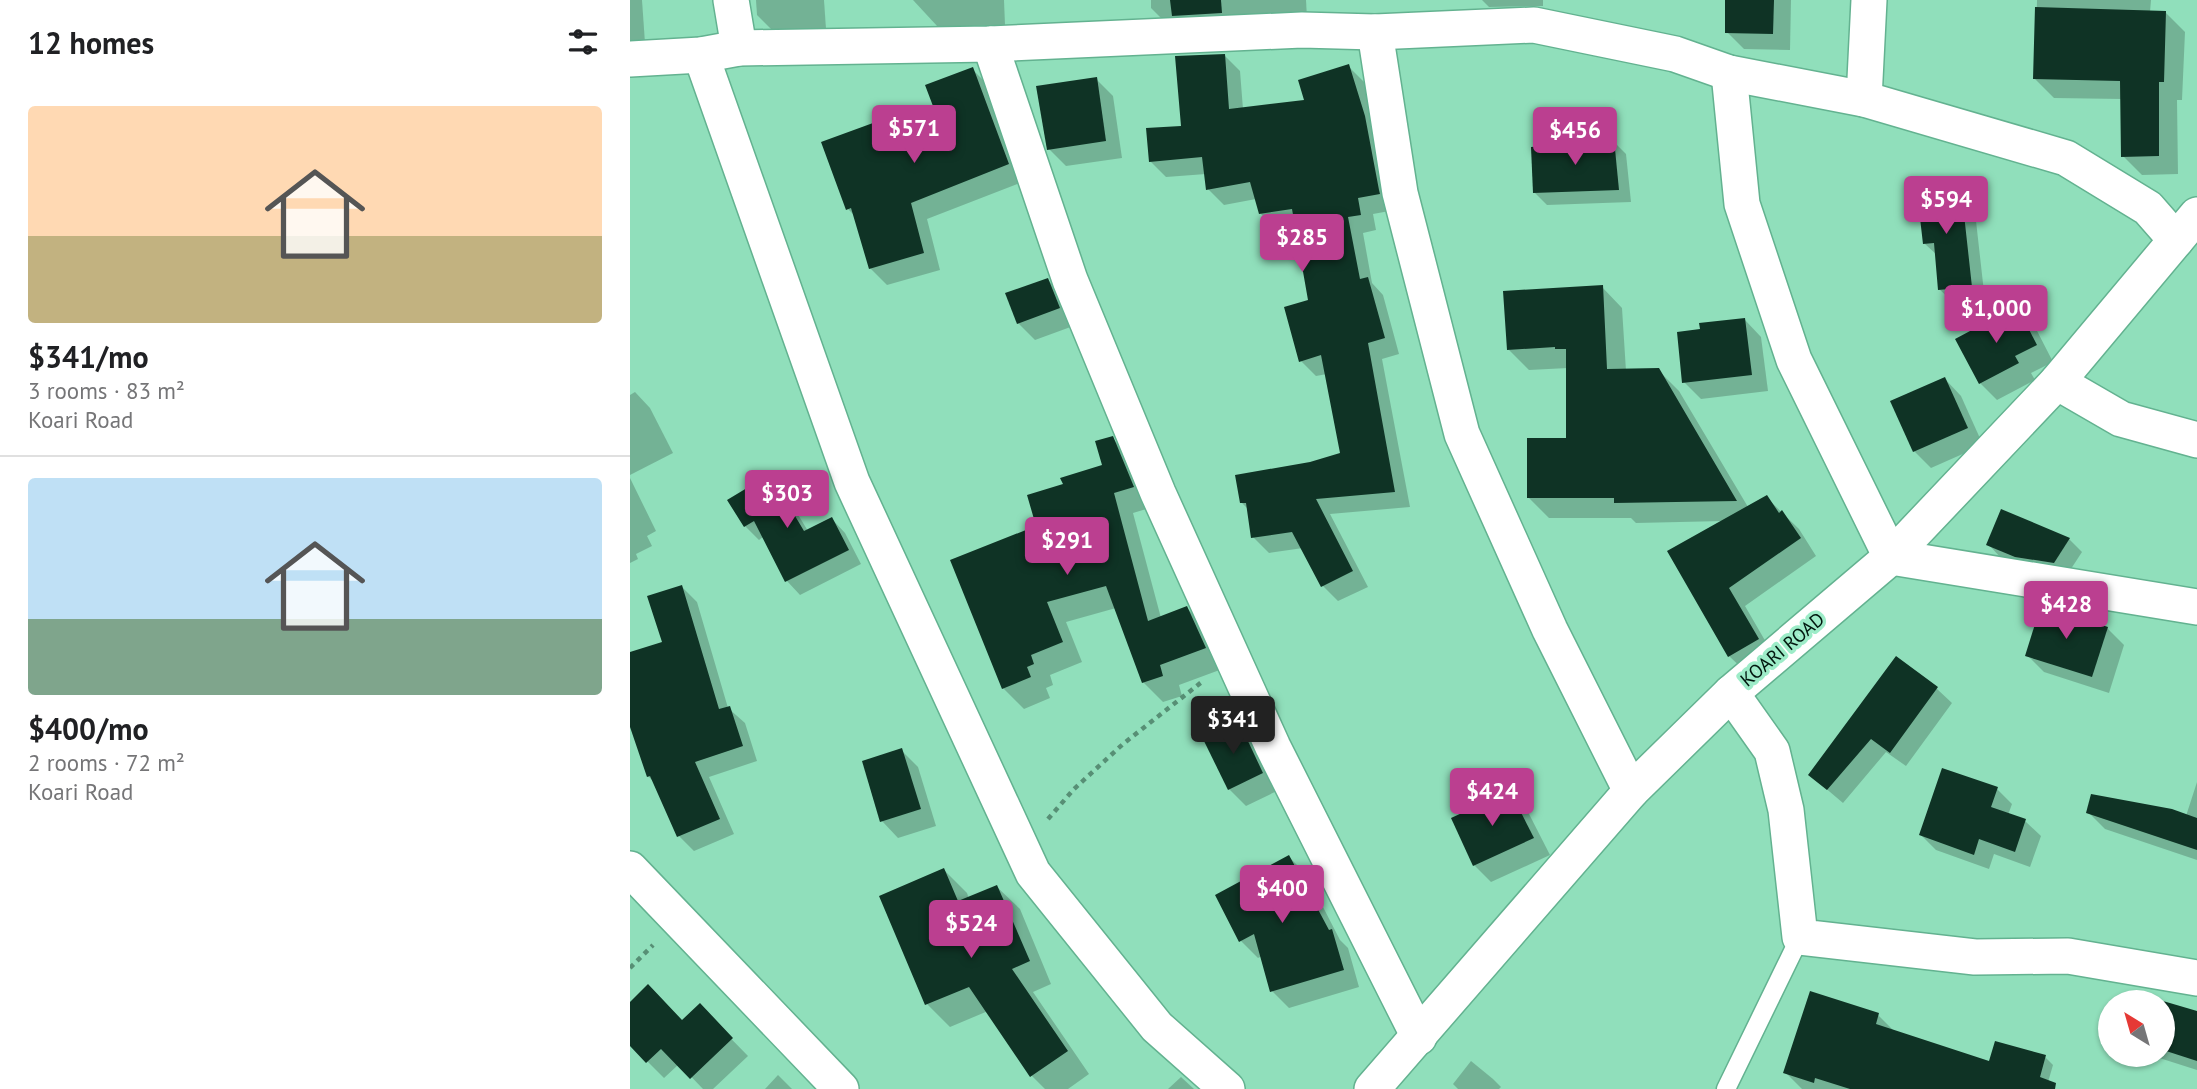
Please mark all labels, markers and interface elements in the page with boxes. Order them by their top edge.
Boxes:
text: 12 homes [28,23,154,62]
icon: filters [564,23,602,61]
pin: $571 [873,106,955,165]
pin: $456 [1534,108,1616,167]
text: $571 [888,113,940,142]
text: $456 [1549,115,1601,144]
icon: home [252,151,378,277]
pin: $594 [1905,176,1987,236]
text: $594 [1920,184,1972,213]
pin: $285 [1261,215,1343,274]
text: $285 [1276,222,1328,251]
pin: $1,000 [1939,286,2053,345]
text: $1,000 [1960,293,2032,322]
text: $341/mo [28,337,149,376]
text: 3 rooms · 83 m² [28,376,185,405]
text: Koari Road [28,405,133,434]
pin: $303 [746,470,828,530]
text: $303 [761,478,813,507]
pin: $291 [1026,518,1108,577]
icon: home [252,523,378,649]
text: $291 [1041,525,1093,554]
pin: $428 [2025,582,2107,641]
text: $428 [2040,589,2092,618]
street label: KOARI ROAD [1735,607,1829,691]
pin: $341 [1192,696,1274,756]
text: $341 [1207,704,1259,733]
text: $400/mo [28,709,149,748]
text: 2 rooms · 72 m² [28,748,185,777]
pin: $424 [1451,768,1533,828]
text: $424 [1466,776,1518,805]
text: Koari Road [28,777,133,806]
pin: $400 [1241,866,1323,925]
text: $400 [1256,873,1308,902]
pin: $524 [930,900,1012,960]
text: $524 [945,908,997,937]
north arrow [2098,990,2175,1068]
map controls [2098,990,2175,1067]

